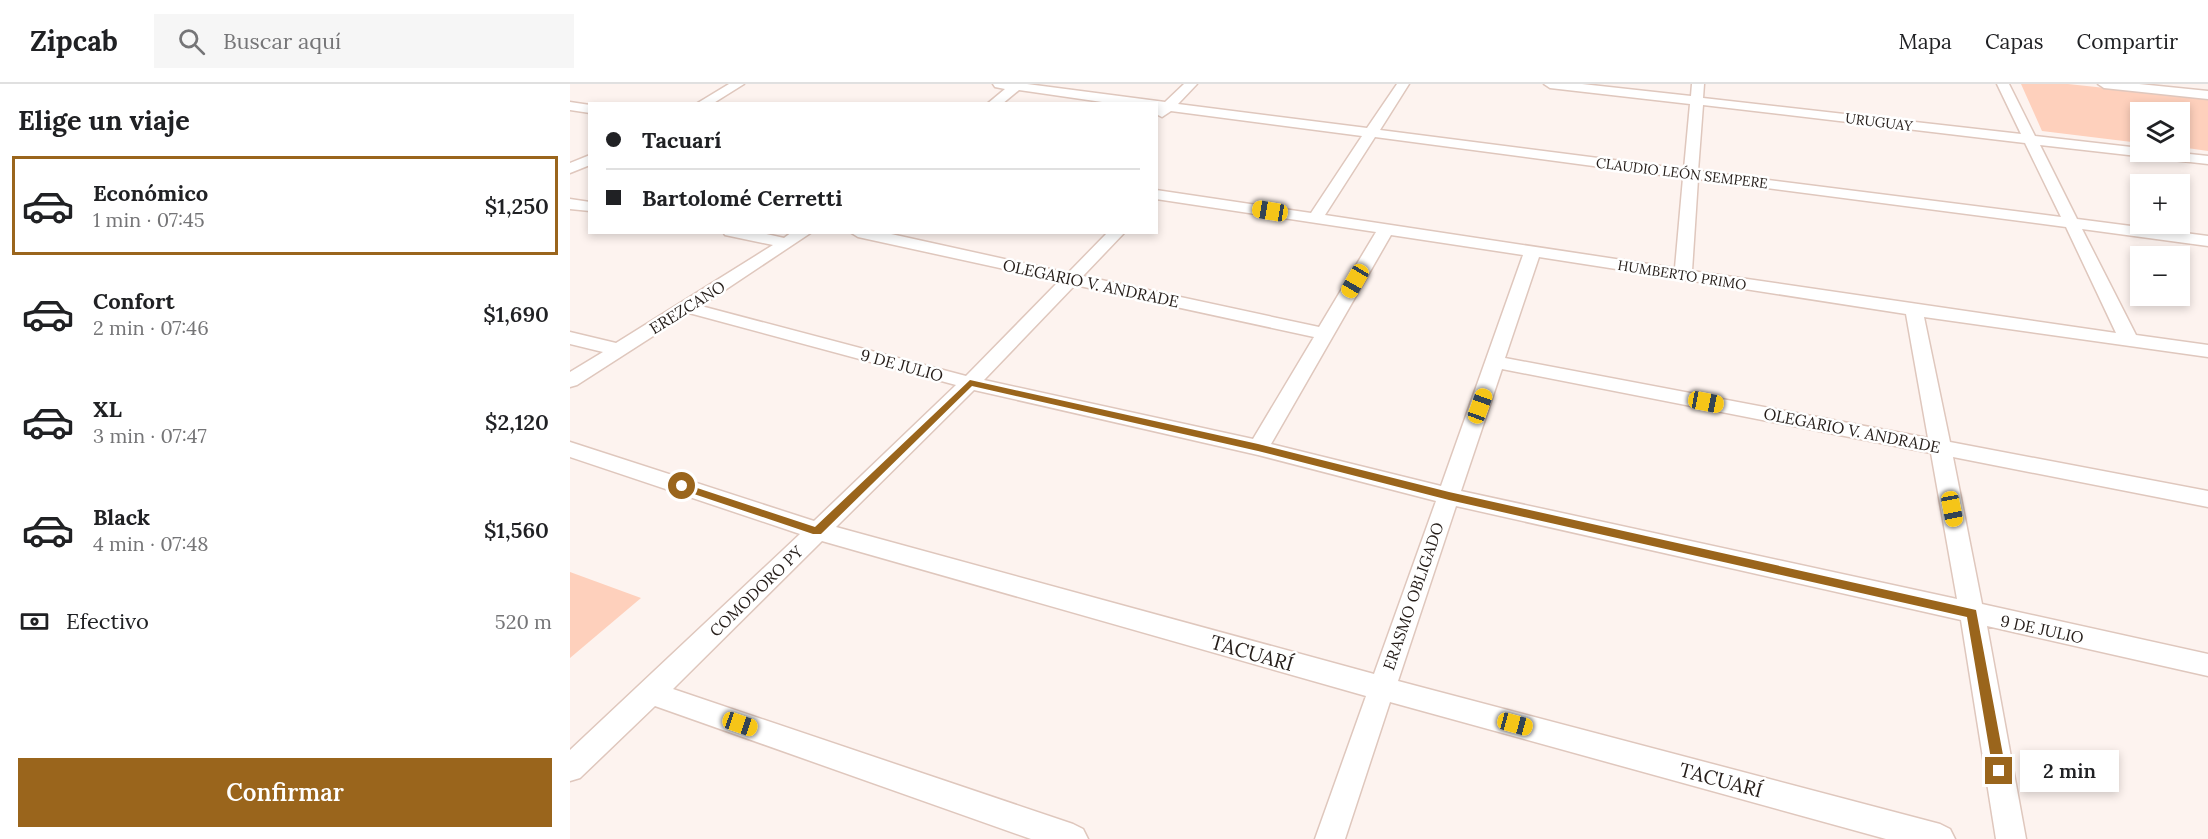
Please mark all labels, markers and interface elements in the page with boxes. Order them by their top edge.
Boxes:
search box [154,14,574,68]
text: Zipcab [30,23,118,59]
icon: search [175,25,208,58]
text: Buscar aquí [223,27,341,55]
text: Mapa [1898,28,1952,55]
text: Capas [1985,28,2044,55]
text: Compartir [2077,28,2178,55]
map controls [2130,102,2190,306]
button: layers [2130,102,2190,162]
text: Elige un viaje [18,103,190,137]
street label: URUGUAY [1844,109,1915,135]
text: Tacuarí [642,126,721,154]
street label: CLAUDIO LEÓN SEMPERE [1595,154,1769,193]
button: + [2130,174,2190,234]
icon: car [21,179,75,233]
text: Económico [93,179,208,207]
text: Bartolomé Cerretti [642,184,842,212]
text: $1,250 [485,192,549,220]
car [1251,199,1289,223]
text: 1 min · 07:45 [93,207,205,232]
button: − [2130,246,2190,306]
street label: OLEGARIO V. ANDRADE [1001,255,1181,311]
street label: HUMBERTO PRIMO [1616,256,1748,294]
car [1338,261,1372,301]
street label: EREZCANO [645,276,729,338]
icon: car [21,287,75,341]
text: Confort [93,287,175,315]
text: $1,690 [483,300,549,328]
text: 2 min · 07:46 [93,315,209,340]
street label: 9 DE JULIO [859,344,945,386]
car [1465,386,1495,426]
car [1687,390,1725,414]
icon: car [21,395,75,449]
text: XL [93,395,122,423]
street label: OLEGARIO V. ANDRADE [1762,403,1942,457]
text: $2,120 [485,408,549,436]
text: 3 min · 07:47 [93,423,207,448]
route start [668,472,695,499]
car [1940,490,1964,528]
icon: car [21,503,75,557]
text: Black [93,503,150,531]
text: $1,560 [484,516,549,544]
street label: ERASMO OBLIGADO [1378,519,1448,673]
text: 4 min · 07:48 [93,531,209,556]
street label: COMODORO PY [705,541,808,641]
icon: cash [18,605,51,638]
text: Efectivo [66,607,149,635]
text: 520 m [495,609,552,634]
street label: 9 DE JULIO [1999,610,2085,648]
street label: TACUARÍ [1208,629,1297,676]
car [720,710,760,738]
car [1495,711,1535,737]
callout: 2 min [2020,750,2119,792]
street label: TACUARÍ [1677,756,1766,803]
route end [1985,757,2012,784]
button: Confirmar [18,758,552,827]
text: 2 min [2043,758,2096,783]

